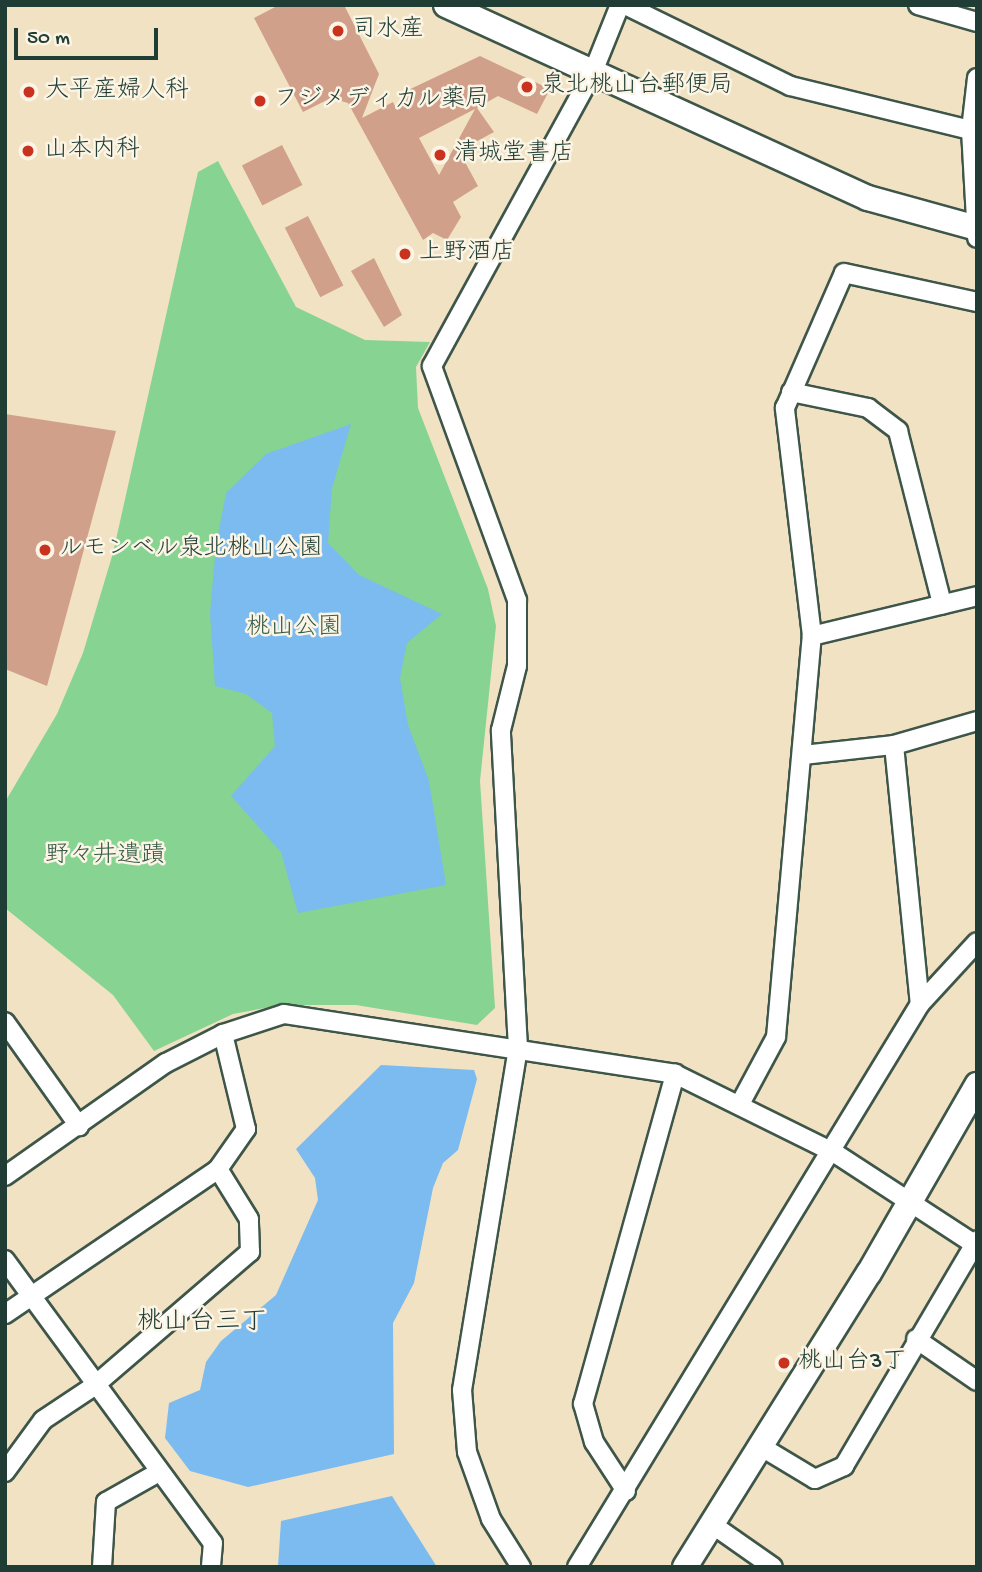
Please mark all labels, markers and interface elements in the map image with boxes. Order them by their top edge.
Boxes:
scale bar [18,14,161,58]
place label: 司水産 [352,17,424,45]
marker: 司水産 [330,23,346,39]
text: 50 m [27,27,70,52]
place label: 泉北桃山台郵便局 [541,73,733,101]
place label: 大平産婦人科 [45,78,189,106]
marker: 泉北桃山台郵便局 [519,79,535,95]
marker: 大平産婦人科 [19,82,39,102]
place label: フジメディカル薬局 [274,87,490,115]
marker: フジメディカル薬局 [252,93,268,109]
place label: 山本内科 [44,137,140,165]
marker: 山本内科 [18,141,38,161]
place label: 清城堂書店 [454,141,574,169]
marker: 清城堂書店 [432,147,448,163]
place label: 上野酒店 [419,240,515,268]
marker: 上野酒店 [397,246,413,262]
place label: ルモンベル泉北桃山公園 [59,536,323,564]
marker: ルモンベル泉北桃山公園 [37,542,53,558]
park label: 桃山公園 [246,615,342,643]
park label: 野々井遺蹟 [45,843,165,871]
district label: 桃山台三丁 [137,1308,267,1340]
place label: 桃山台3丁 [798,1349,906,1377]
marker: 桃山台3丁 [776,1355,792,1371]

